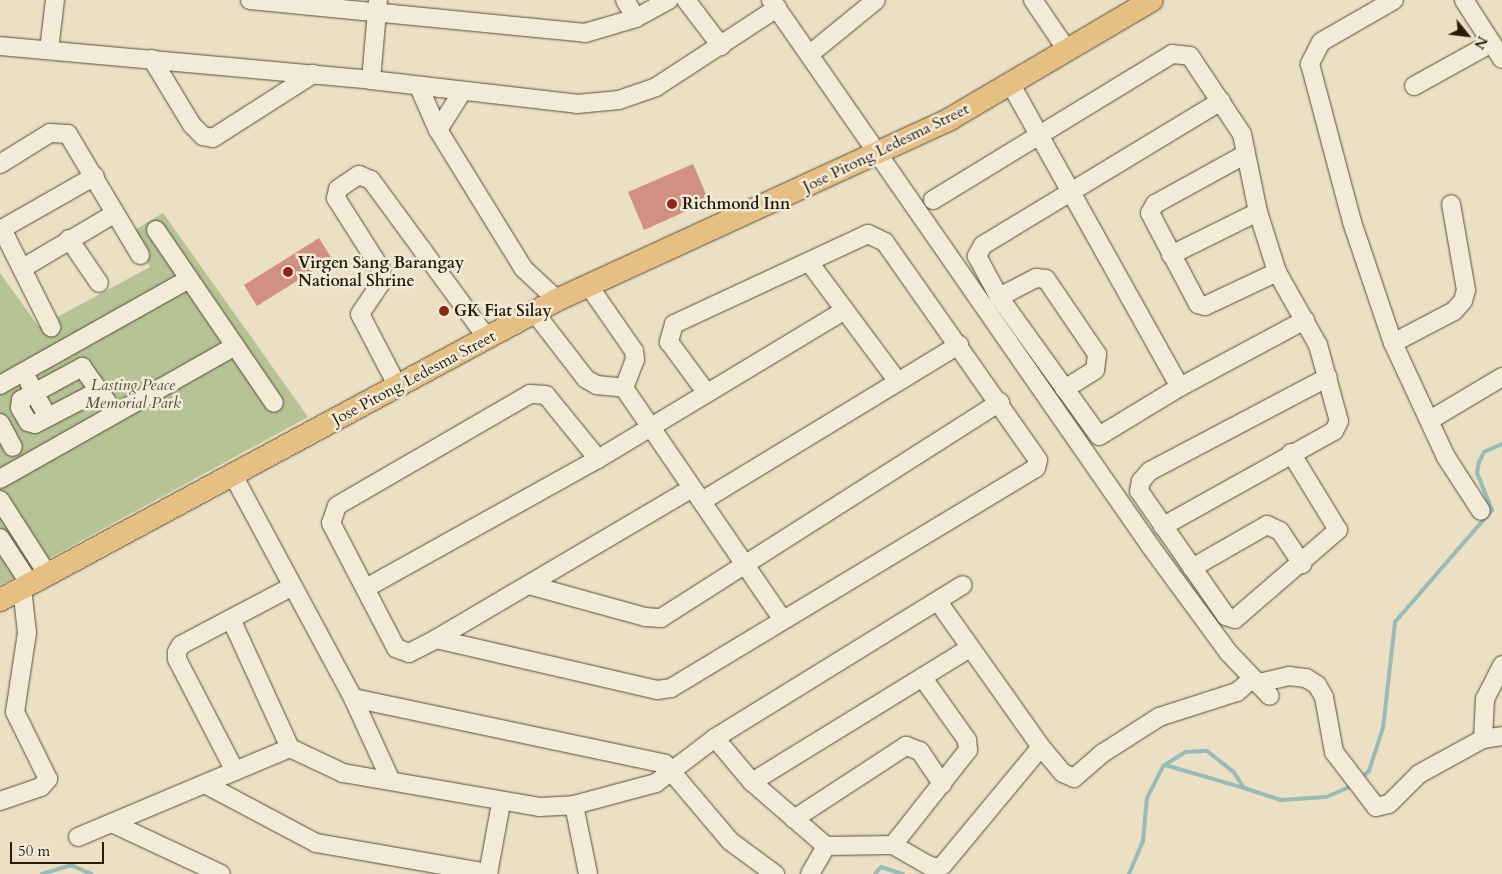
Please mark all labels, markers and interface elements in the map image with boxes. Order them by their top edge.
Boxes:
north arrow [1442,10,1492,60]
text: N [1469,33,1492,52]
street label: Jose Pitong Ledesma Street [800,99,972,197]
place label: Richmond Inn [682,194,790,214]
marker: Richmond Inn [666,198,678,210]
place label: Virgen Sang Barangay National Shrine [298,253,464,291]
marker: Virgen Sang Barangay National Shrine [282,266,294,278]
place label: GK Fiat Silay [454,301,552,321]
marker: GK Fiat Silay [438,305,450,317]
street label: Jose Pitong Ledesma Street [329,327,499,429]
park label: Lasting Peace Memorial Park [85,375,181,413]
scale bar [12,832,106,864]
text: 50 m [18,841,50,861]

